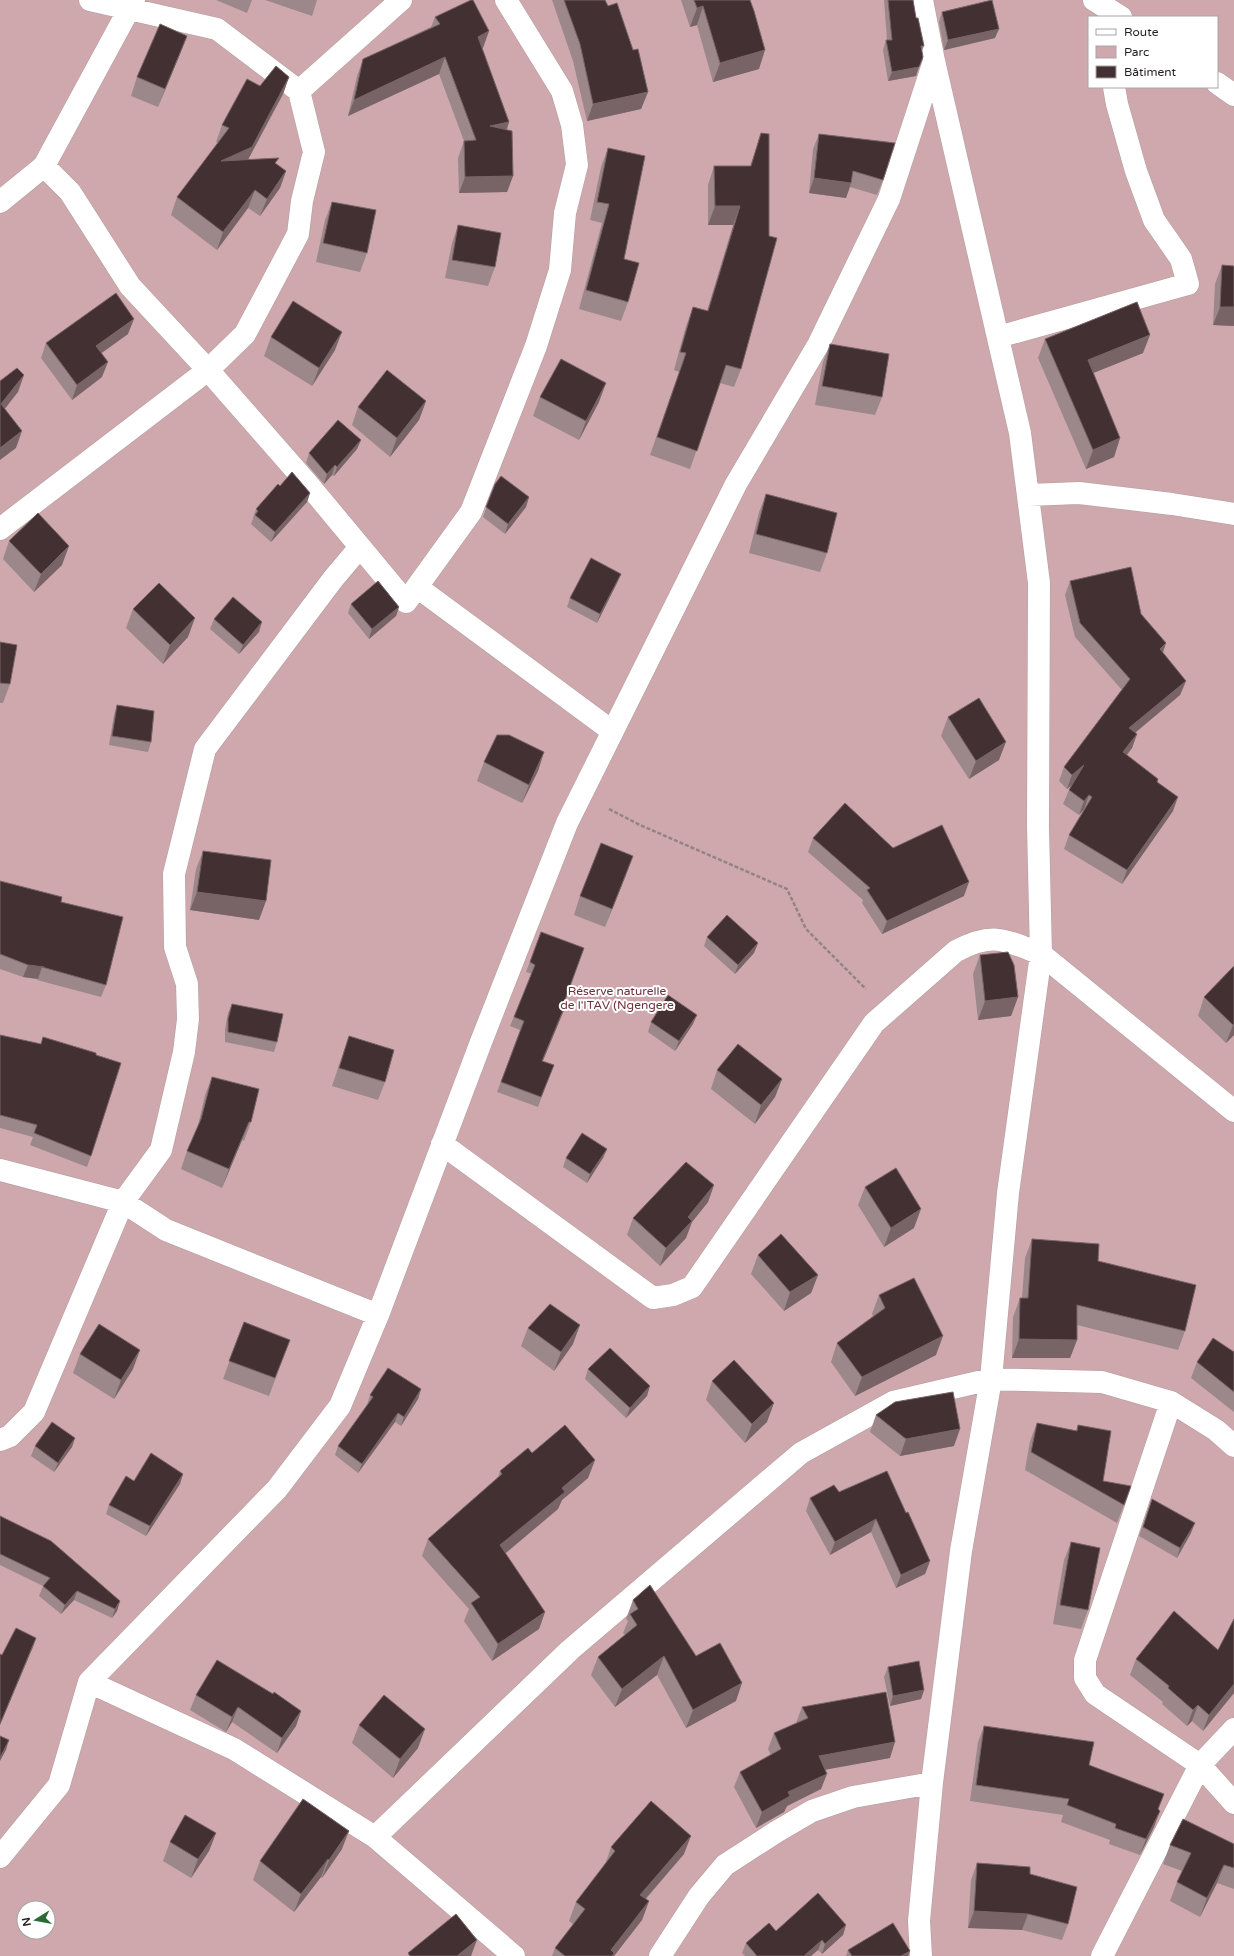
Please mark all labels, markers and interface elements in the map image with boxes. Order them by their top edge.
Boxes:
legend [1088,16,1218,88]
text: Route [1124,25,1159,39]
text: Parc [1124,45,1149,59]
text: Bâtiment [1124,65,1176,79]
park label: Réserve naturelle de l'ITAV (Ngengere [560,984,674,1012]
north arrow [16,1900,56,1940]
text: N [19,1916,34,1927]

